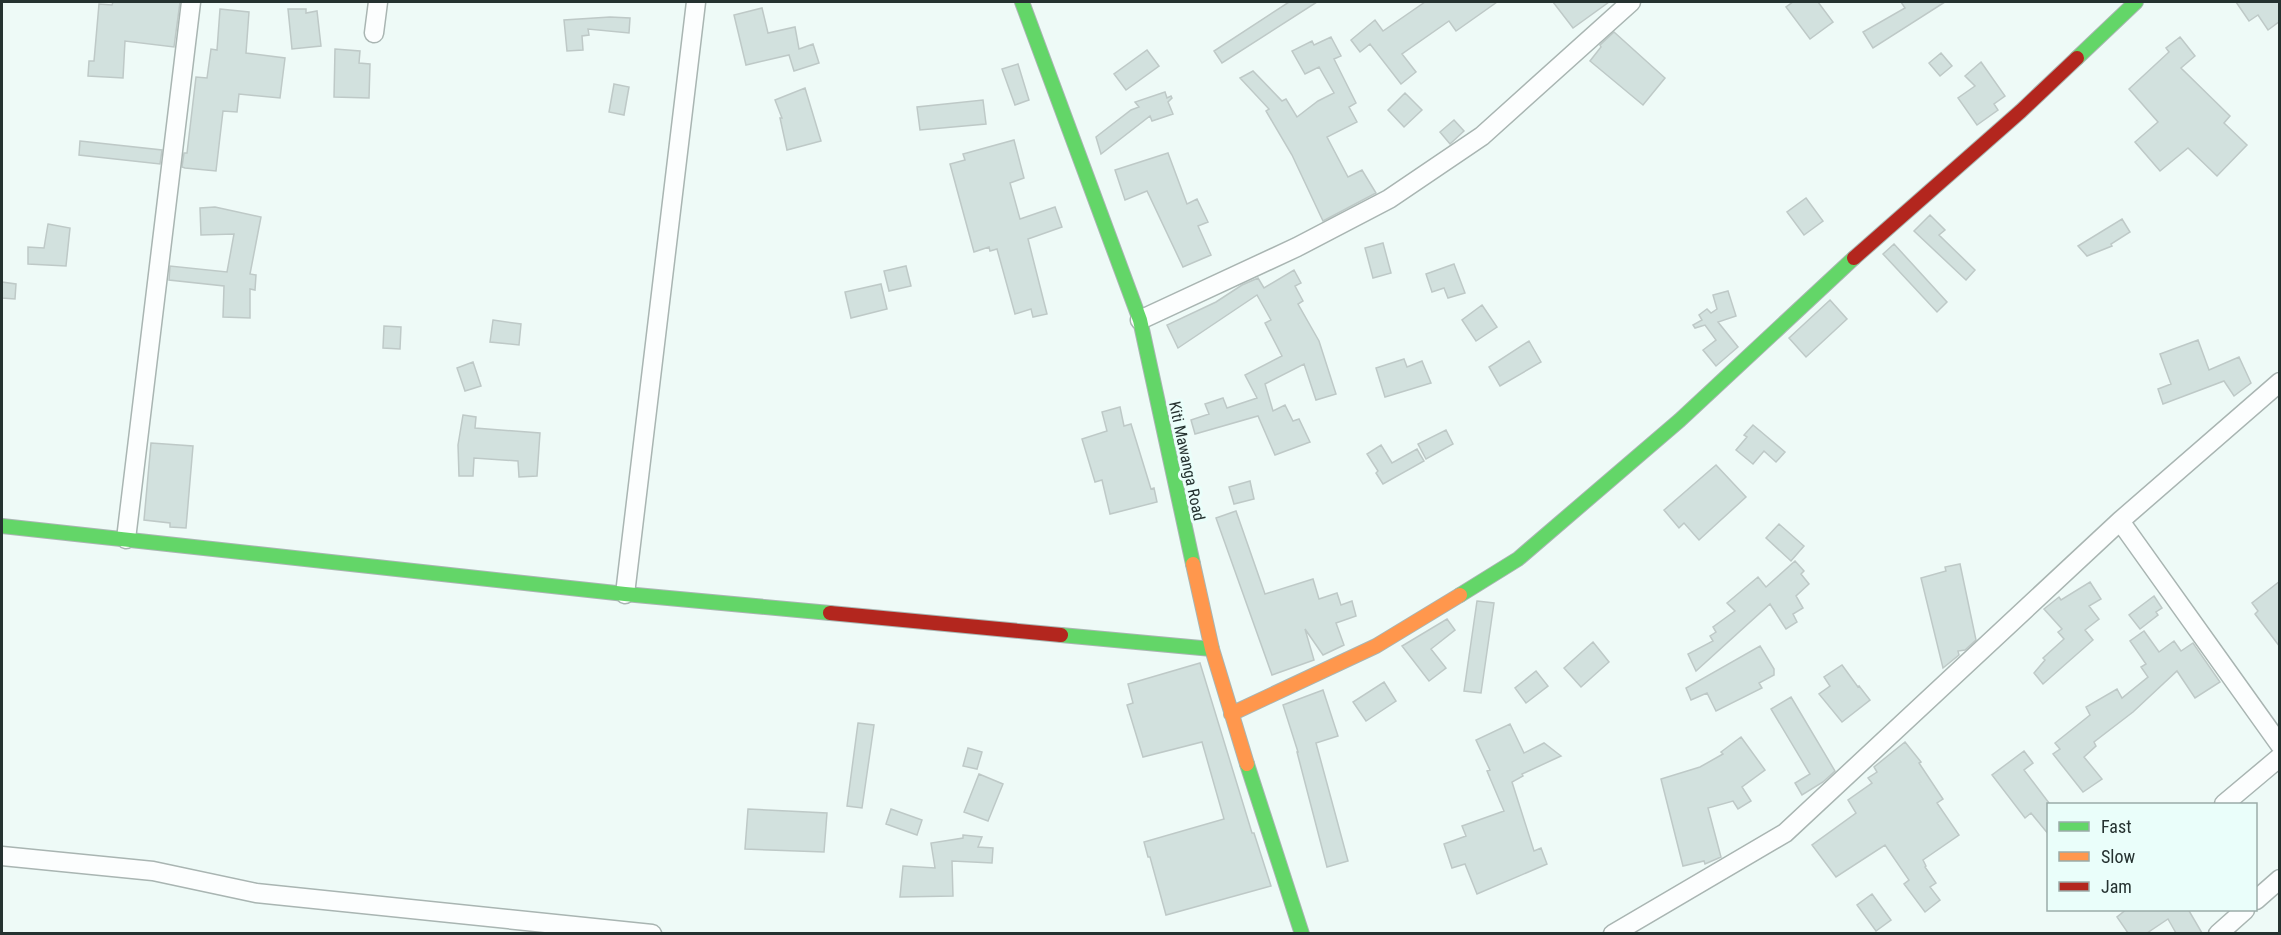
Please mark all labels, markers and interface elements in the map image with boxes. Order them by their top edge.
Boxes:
street label: Kiti Mawanga Road [1165,400,1209,522]
legend [2047,803,2257,911]
text: Fast [2101,816,2132,837]
text: Slow [2101,846,2136,867]
text: Jam [2101,876,2132,897]

